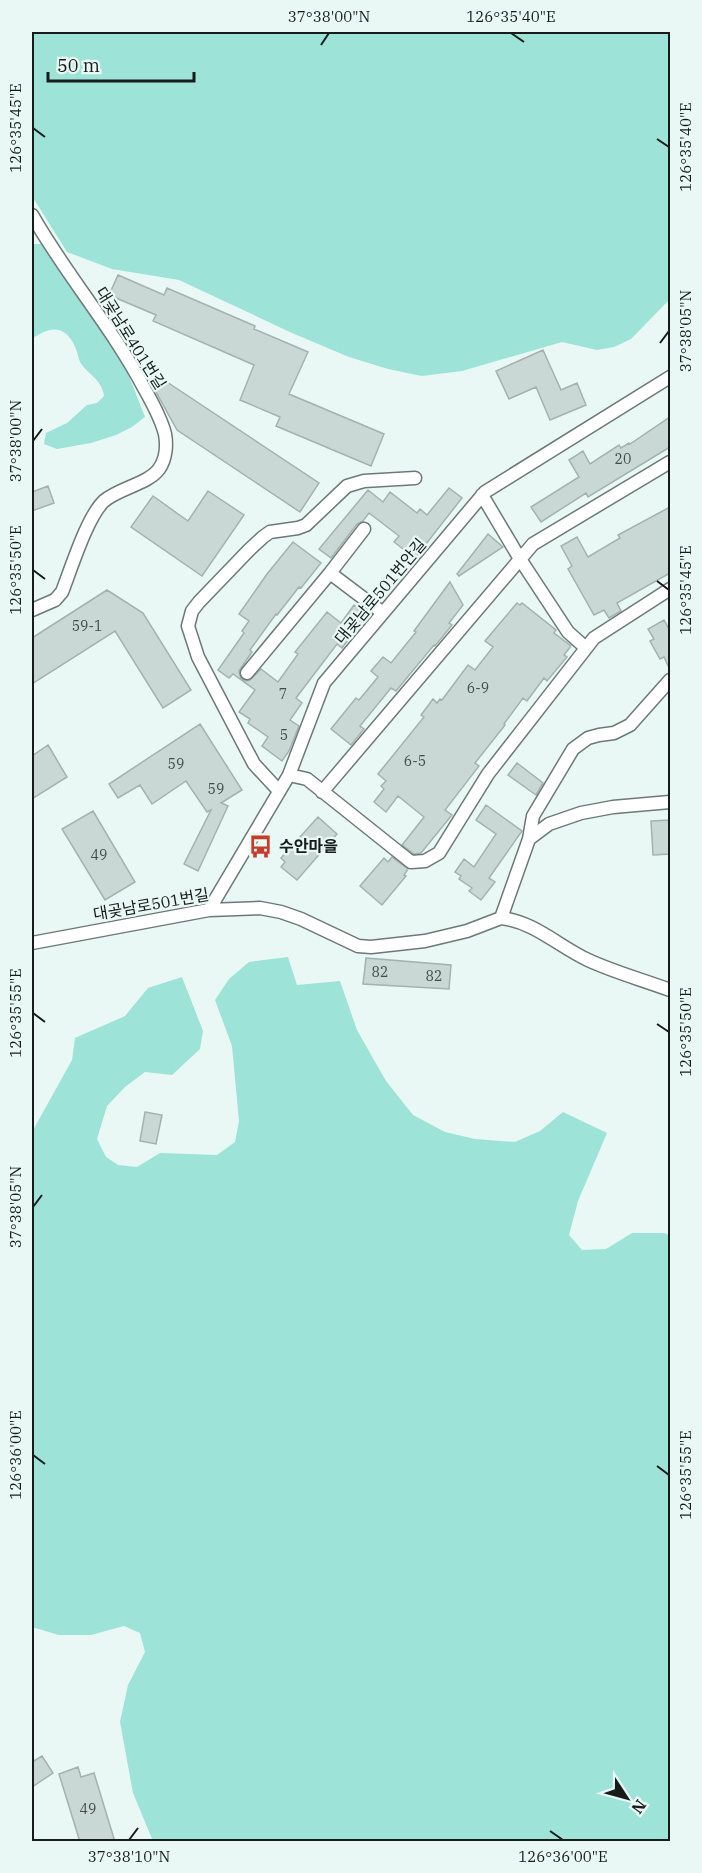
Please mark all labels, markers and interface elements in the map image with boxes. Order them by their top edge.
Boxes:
text: 37°38'00"N [288,7,370,26]
text: 126°35'40"E [466,7,556,26]
scale bar [48,45,194,83]
text: 50 m [57,54,100,77]
text: 126°35'45"E [6,83,25,173]
text: 126°35'40"E [676,102,695,192]
street label: 대곶남로401번길 [91,283,171,393]
text: 37°38'05"N [676,290,695,372]
text: 37°38'00"N [6,400,25,482]
house number: 20 [615,450,631,468]
text: 126°35'50"E [6,525,25,615]
street label: 대곶남로501번안길 [330,534,430,648]
text: 126°35'45"E [676,545,695,635]
house number: 59-1 [72,617,102,635]
house number: 6-9 [467,679,489,697]
house number: 7 [279,685,287,703]
house number: 5 [280,726,288,744]
house number: 6-5 [404,752,426,770]
house number: 59 [168,755,184,773]
house number: 59 [208,780,224,798]
bus stop icon: 수안마을 [248,833,274,859]
place label: 수안마을 [279,836,338,856]
house number: 49 [91,846,107,864]
street label: 대곶남로501번길 [92,884,210,924]
house number: 82 [372,963,388,981]
house number: 82 [426,967,442,985]
text: 126°35'55"E [6,968,25,1058]
text: 126°35'50"E [676,987,695,1077]
text: 37°38'05"N [6,1166,25,1248]
text: 126°36'00"E [6,1410,25,1500]
text: 126°35'55"E [676,1430,695,1520]
north arrow [597,1768,657,1828]
text: N [627,1796,651,1818]
house number: 49 [80,1800,96,1818]
text: 37°38'10"N [88,1847,170,1866]
text: 126°36'00"E [518,1847,608,1866]

